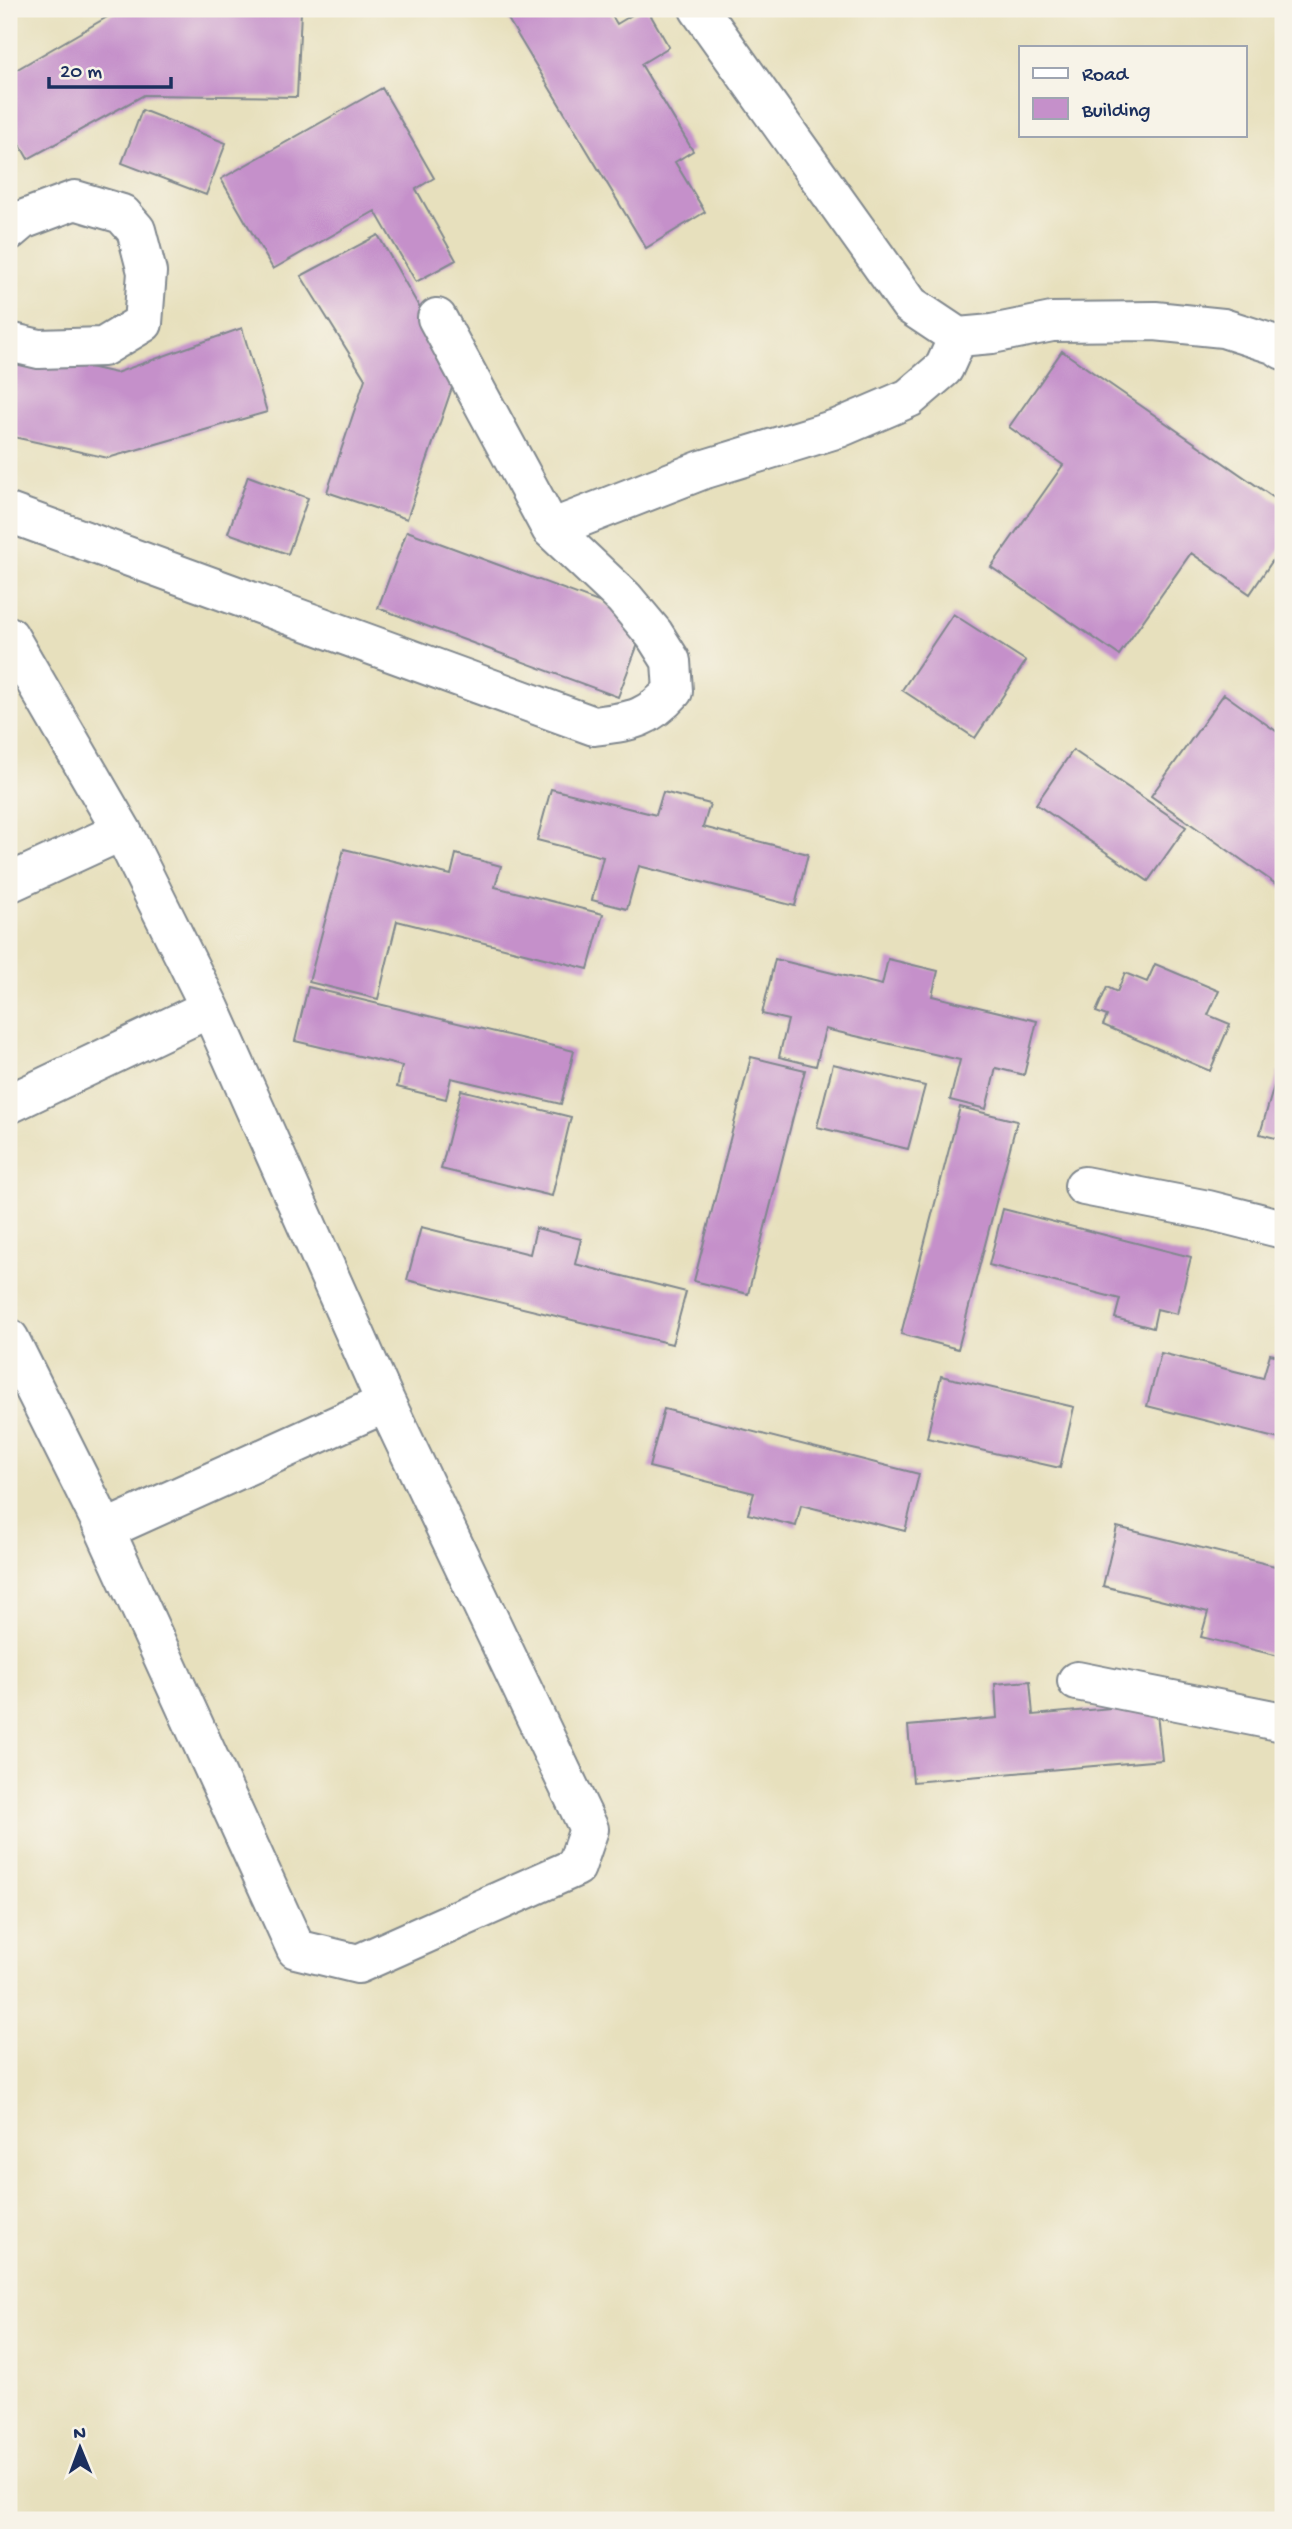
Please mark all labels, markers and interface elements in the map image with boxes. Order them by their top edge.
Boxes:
scale bar [49,46,172,90]
legend [1019,46,1246,136]
text: 20 m [60,61,102,86]
text: Road [1082,64,1130,89]
text: Building [1081,100,1151,125]
north arrow [46,2414,116,2484]
text: N [73,2423,86,2446]

